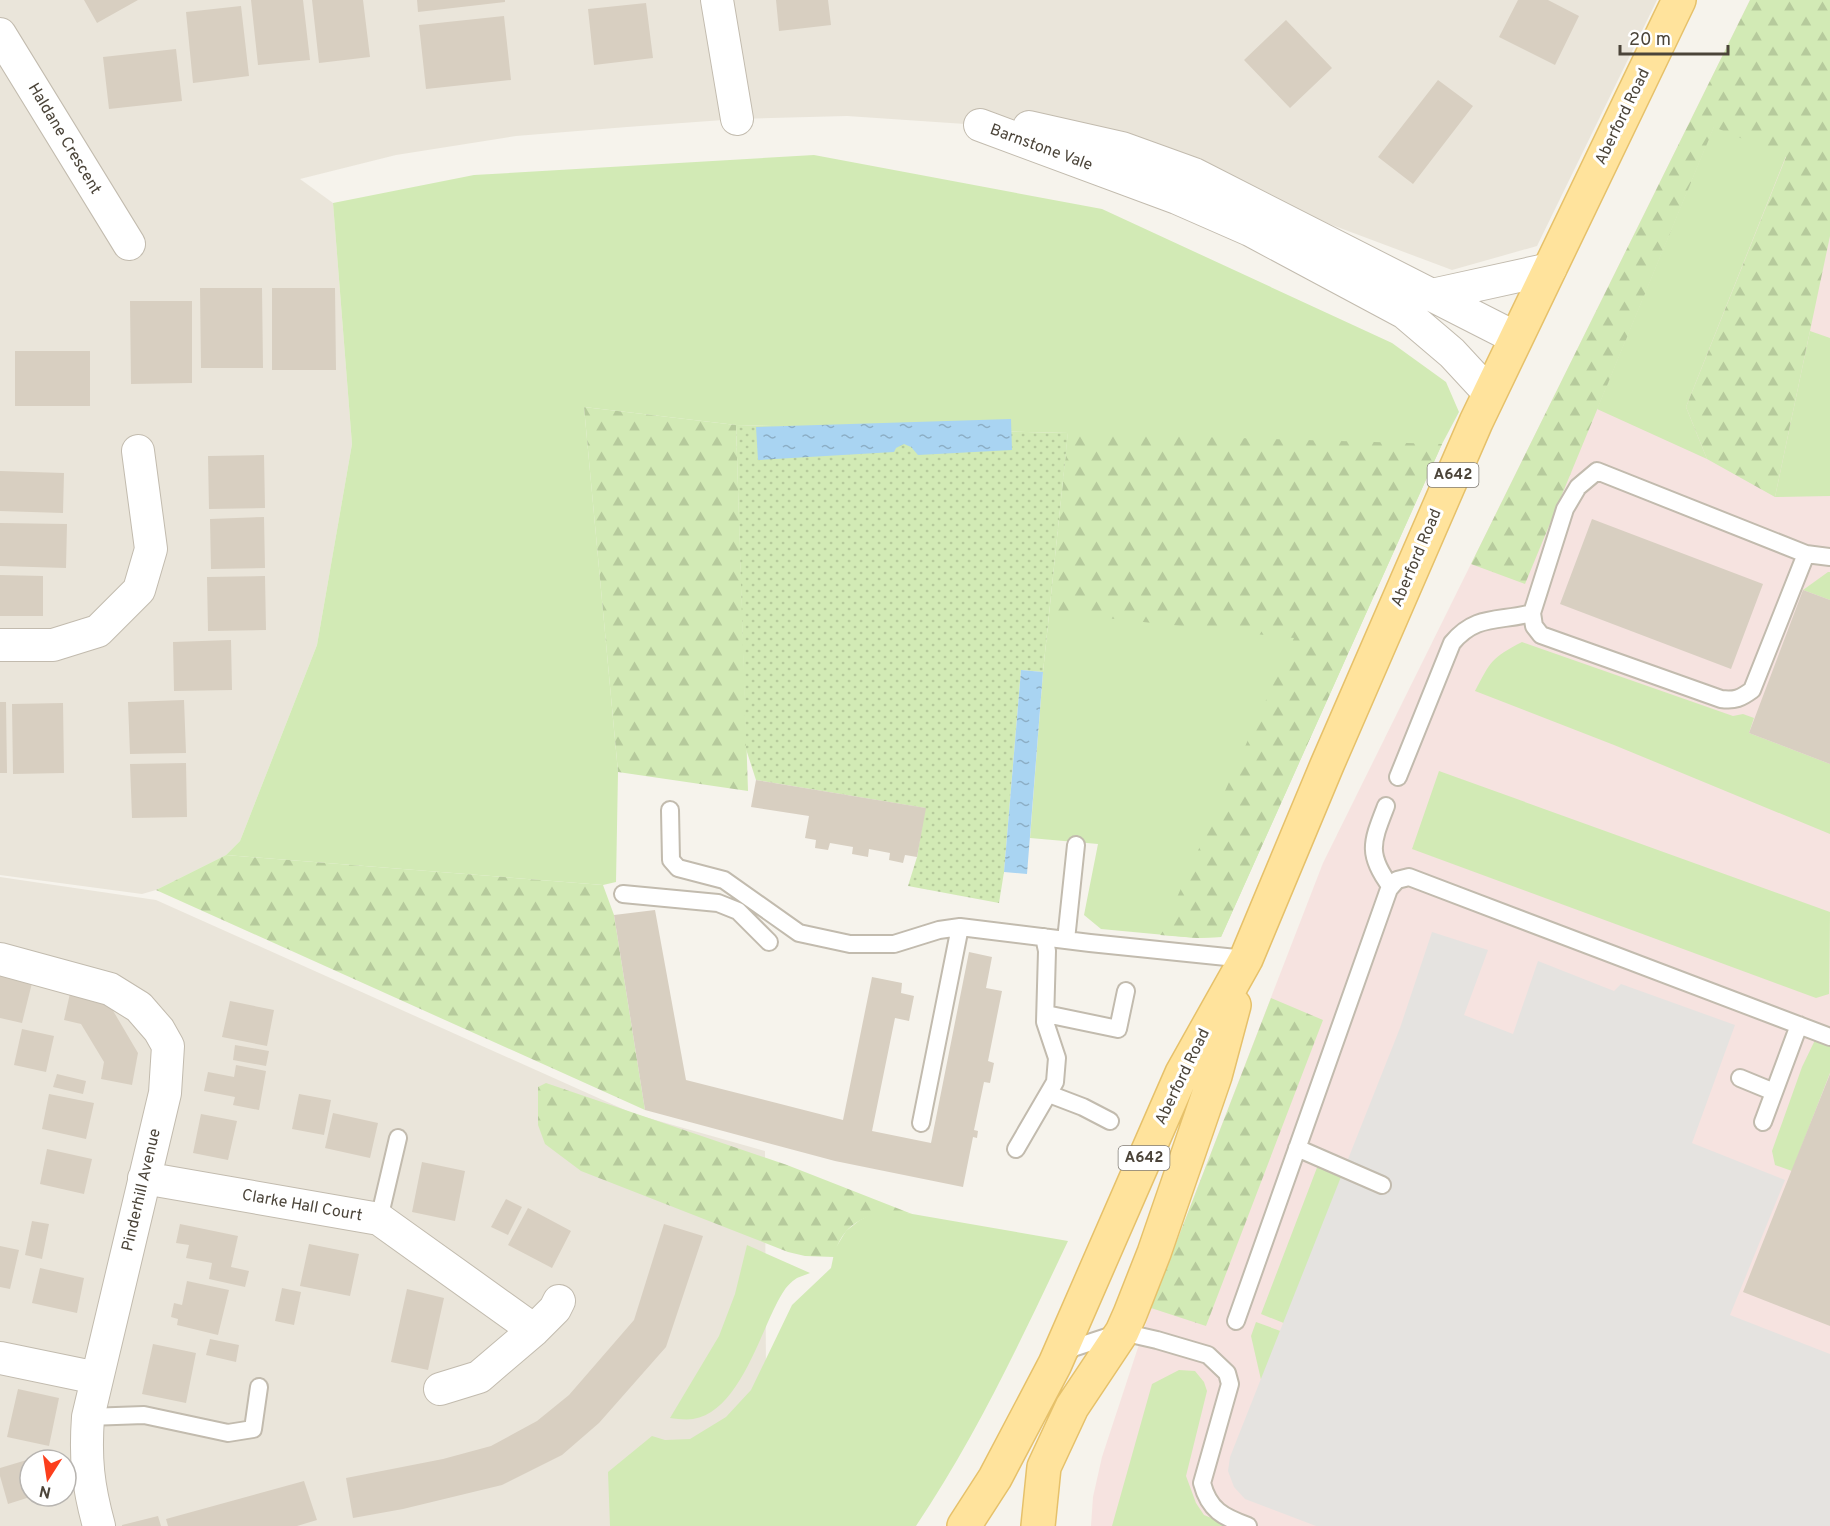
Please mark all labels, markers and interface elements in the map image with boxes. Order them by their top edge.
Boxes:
scale bar [1620,18,1728,56]
text: 20 m [1629,29,1671,52]
street label: Aberford Road [1591,66,1655,168]
street label: Haldane Crescent [23,80,105,198]
street label: Barnstone Vale [987,120,1095,176]
road number: A642 [1428,463,1478,487]
street label: Aberford Road [1387,506,1447,610]
street label: Aberford Road [1151,1026,1215,1128]
street label: Pinderhill Avenue [118,1127,166,1253]
road number: A642 [1118,1146,1170,1170]
street label: Clarke Hall Court [240,1186,364,1226]
north arrow [18,1448,78,1508]
text: N [38,1480,53,1502]

